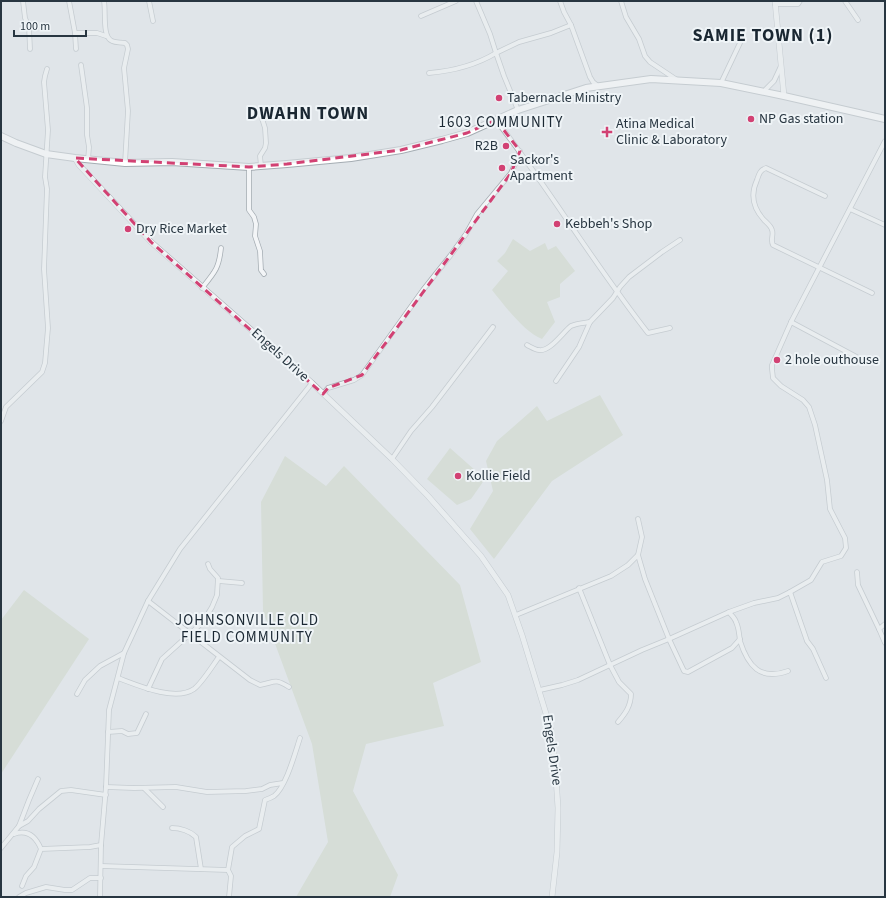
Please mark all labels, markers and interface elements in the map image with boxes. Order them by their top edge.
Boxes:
scale bar [14,12,86,38]
text: 100 m [20,18,50,35]
district label: SAMIE TOWN (1) [693,23,833,48]
place label: Tabernacle Ministry [507,88,622,108]
marker: Tabernacle Ministry [494,93,504,103]
district label: DWAHN TOWN [247,101,369,126]
place label: NP Gas station [759,109,843,129]
district label: 1603 COMMUNITY [438,112,564,133]
place label: Atina Medical Clinic & Laboratory [616,114,728,150]
marker: NP Gas station [746,114,756,124]
marker: Atina Medical Clinic & Laboratory [601,126,613,138]
place label: R2B [475,136,498,156]
marker: R2B [501,141,511,151]
place label: Sackor's Apartment [510,150,573,186]
marker: Sackor's Apartment [497,163,507,173]
place label: Kebbeh's Shop [565,214,653,234]
place label: Dry Rice Market [136,219,227,239]
marker: Kebbeh's Shop [552,219,562,229]
marker: Dry Rice Market [123,224,133,234]
street label: Engels Drive [247,324,313,386]
place label: 2 hole outhouse [785,350,879,370]
marker: 2 hole outhouse [772,355,782,365]
place label: Kollie Field [466,466,531,486]
marker: Kollie Field [453,471,463,481]
district label: JOHNSONVILLE OLD FIELD COMMUNITY [175,610,319,648]
street label: Engels Drive [537,713,567,787]

